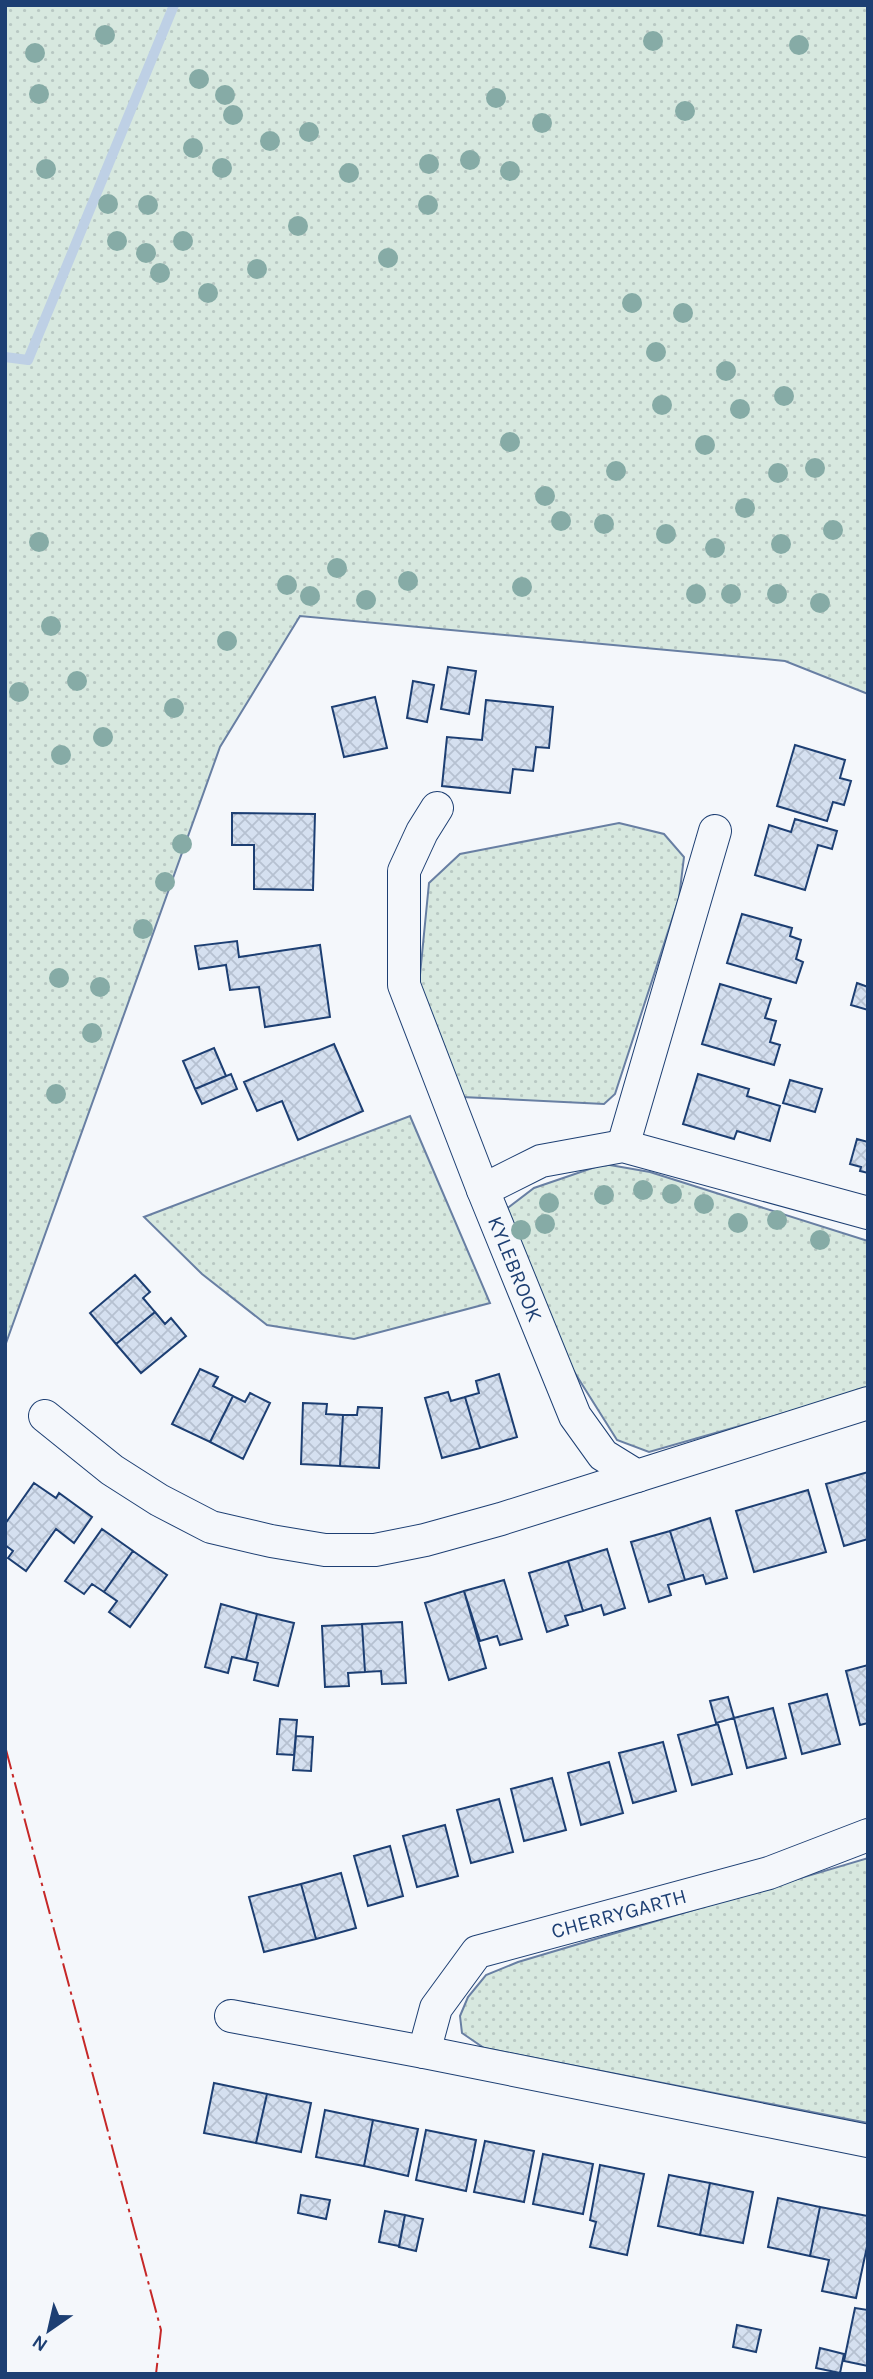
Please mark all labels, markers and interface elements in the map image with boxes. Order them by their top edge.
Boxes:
street label: KYLEBROOK [483,1212,547,1325]
street label: CHERRYGARTH [549,1884,689,1943]
north arrow [14,2295,84,2365]
text: N [28,2330,52,2356]

